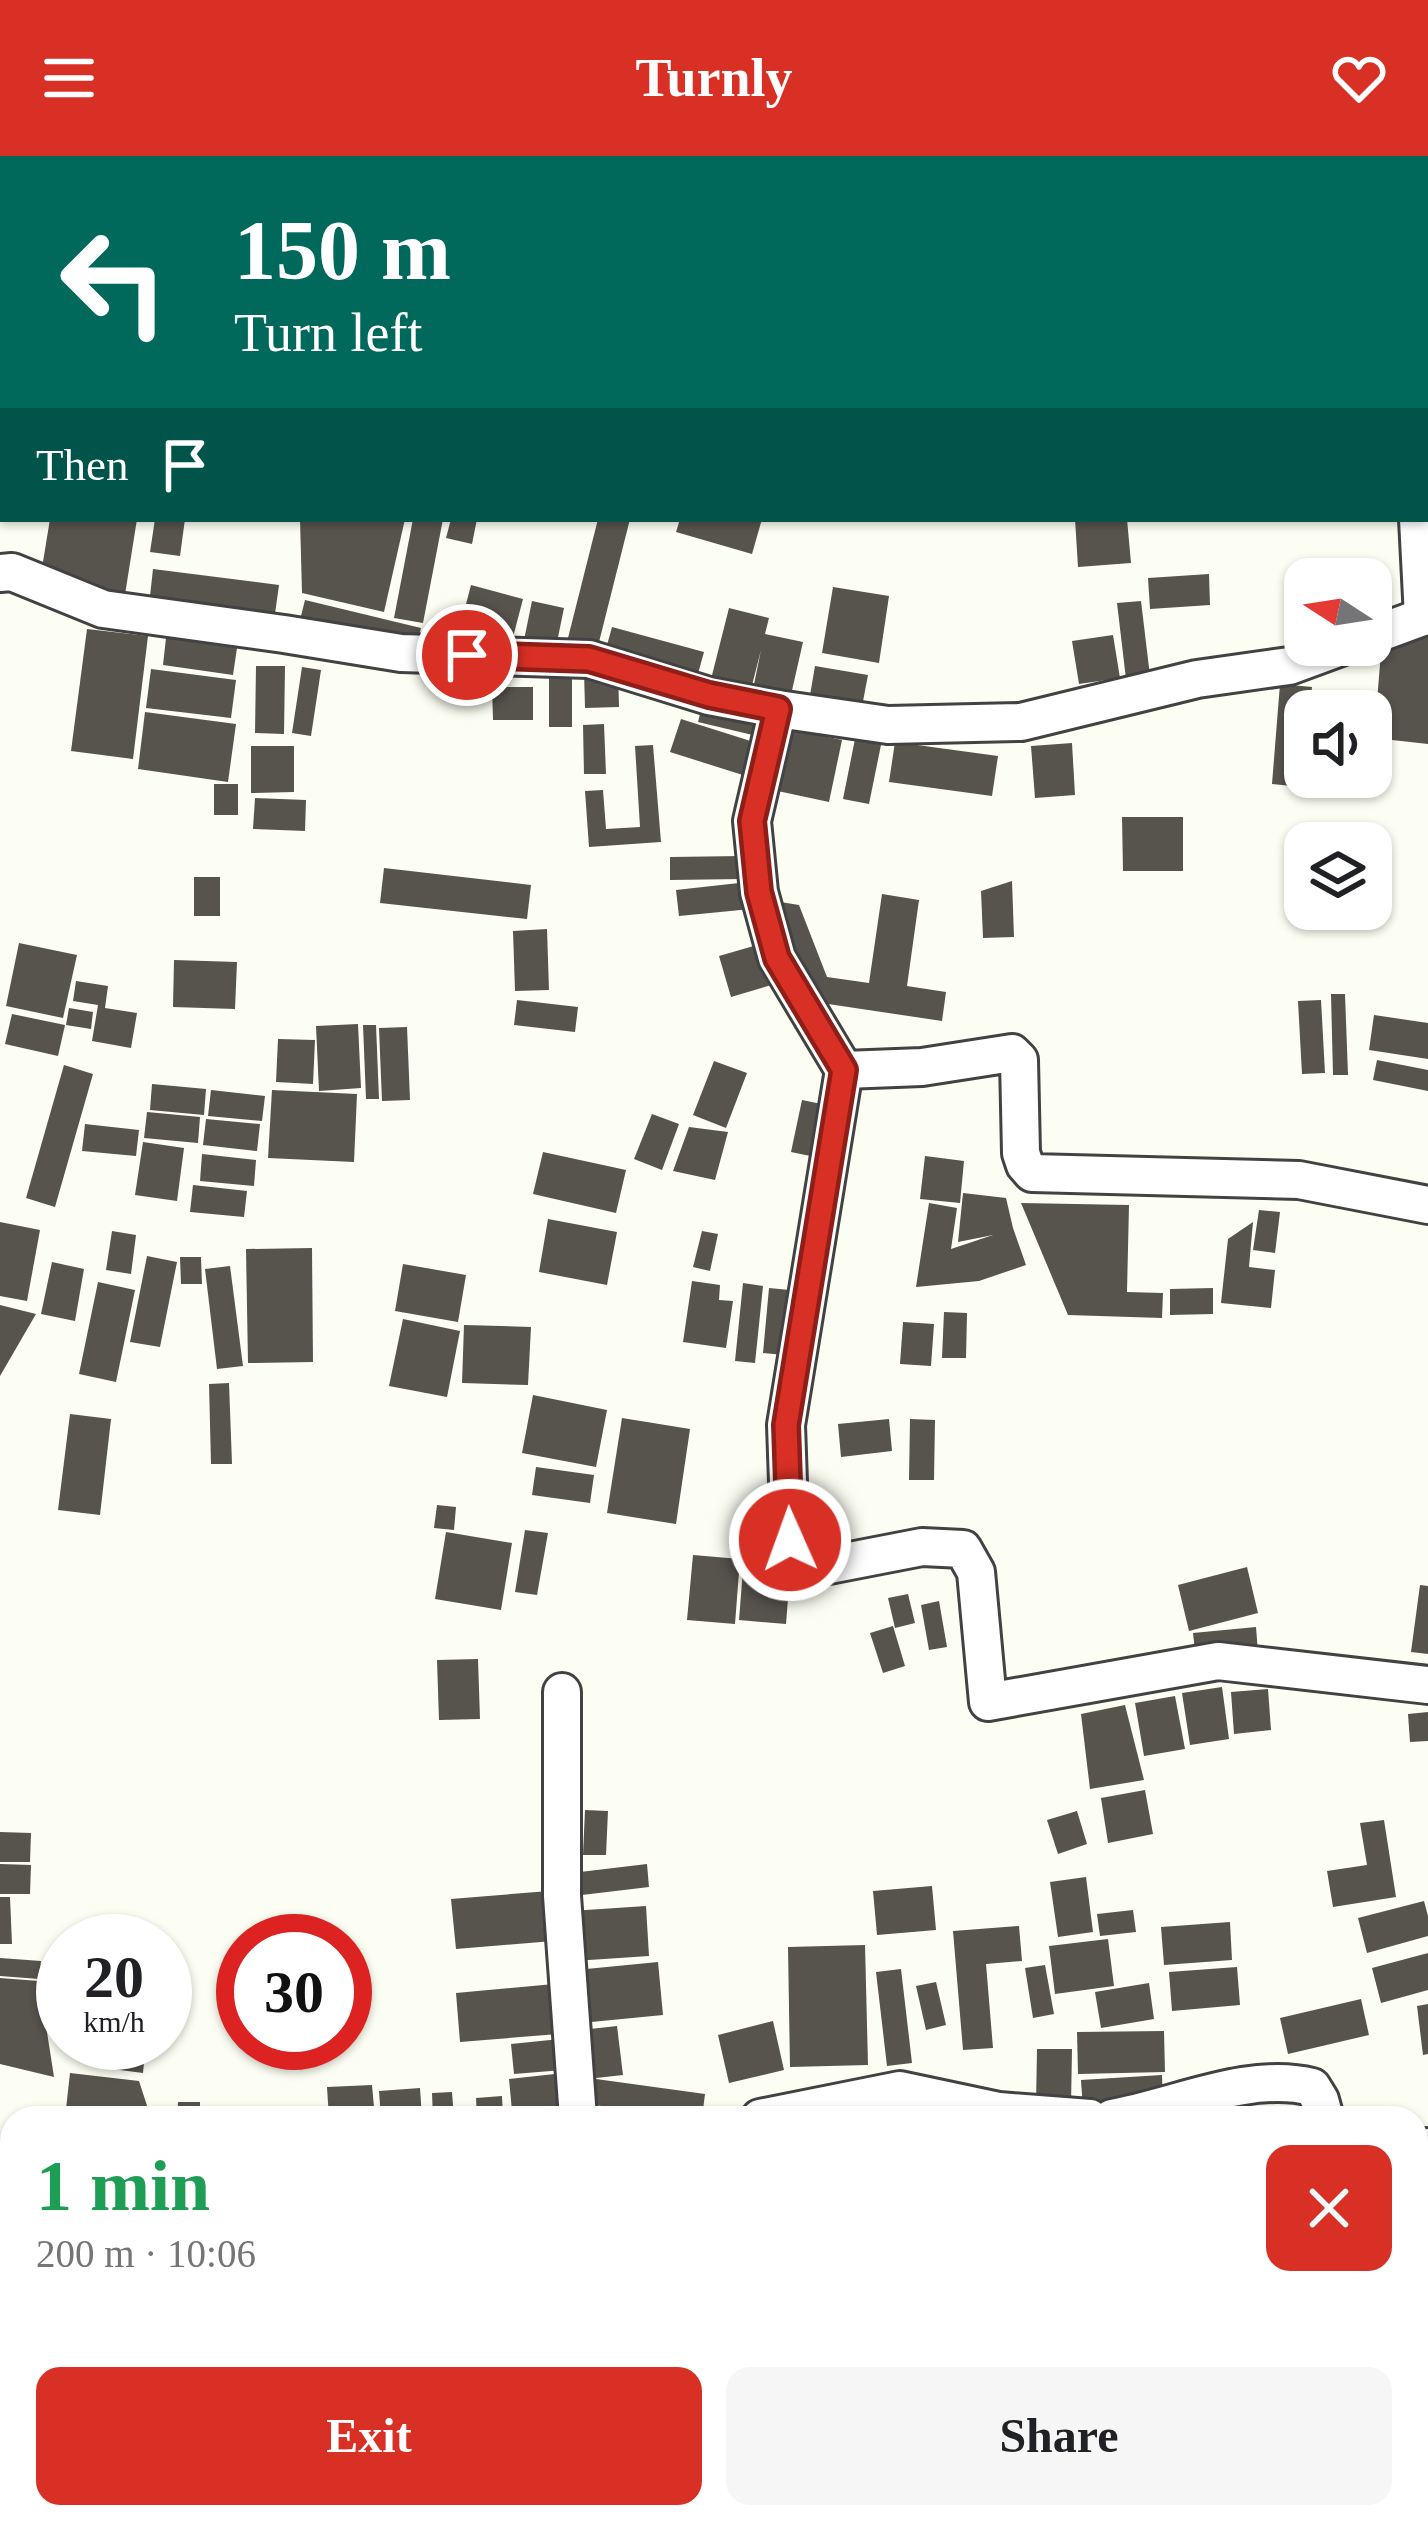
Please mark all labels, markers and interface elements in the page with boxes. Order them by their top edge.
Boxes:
icon: menu [36,45,102,111]
icon: heart [1326,45,1392,111]
text: Turnly [635,48,793,108]
icon: left [36,204,192,360]
text: 150 m [234,204,451,297]
text: Turn left [234,303,423,363]
icon: arrive [152,432,218,498]
text: Then [36,440,128,490]
north arrow [1284,558,1392,666]
map controls [1284,558,1392,930]
pin [416,604,518,706]
icon: arrive [434,622,500,688]
button: sound [1284,690,1392,798]
button: layers [1284,822,1392,930]
position arrow [727,1477,853,1603]
speed limit sign: 30 [216,1914,372,2070]
text: 20 [84,1944,144,2010]
text: km/h [83,2005,145,2038]
button: close [1266,2145,1392,2271]
text: 1 min [36,2146,210,2226]
text: 200 m · 10:06 [36,2232,256,2275]
button: Exit [36,2367,702,2505]
button: Share [726,2367,1392,2505]

